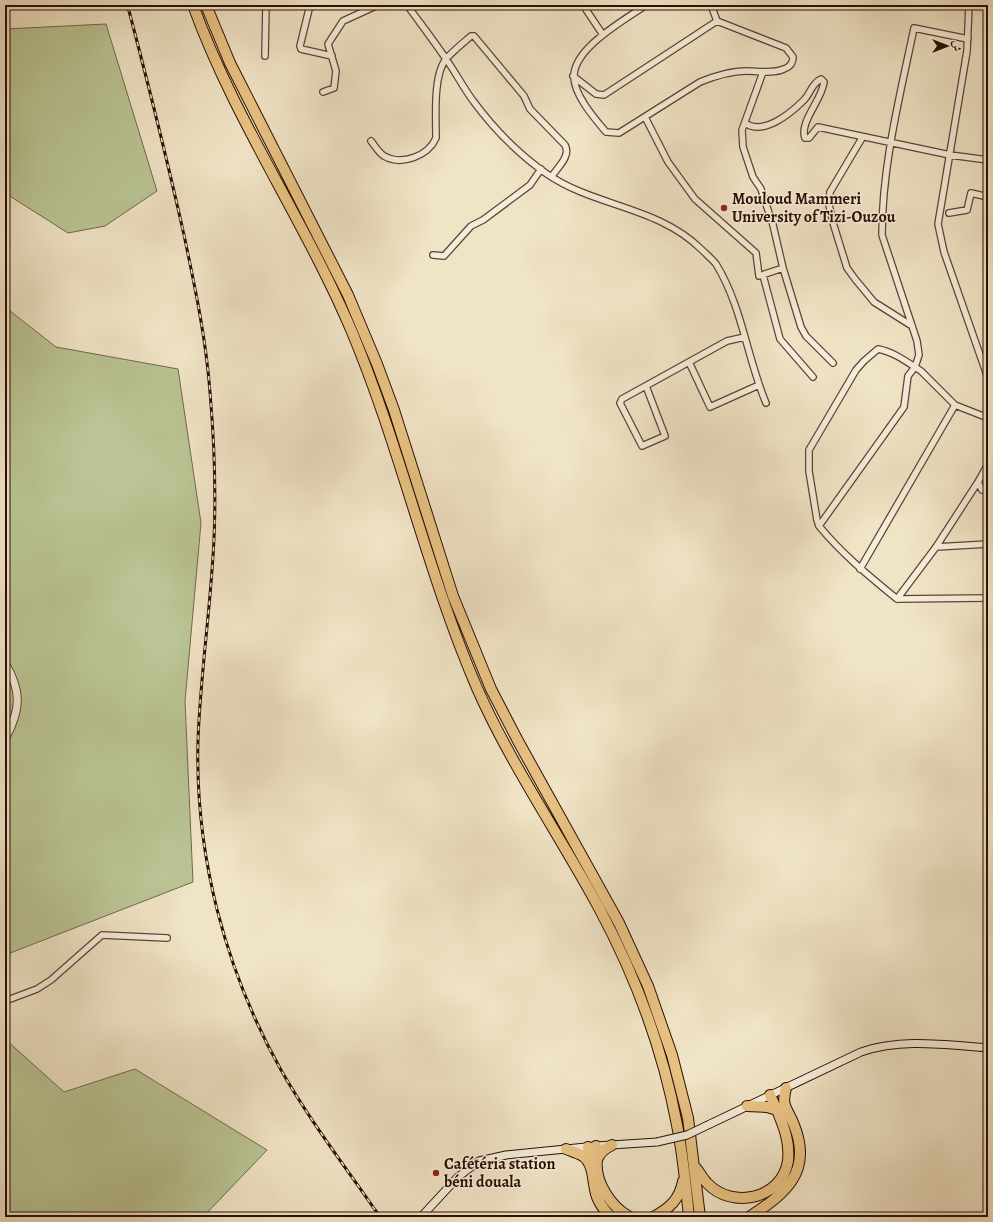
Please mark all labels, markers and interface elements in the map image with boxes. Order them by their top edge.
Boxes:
north arrow [927,26,967,66]
text: ش [949,41,964,52]
place label: Mouloud Mammeri University of Tizi-Ouzou [732,188,896,228]
marker: Mouloud Mammeri University of Tizi-Ouzou [719,203,729,213]
place label: Cafétéria station béni douala [443,1153,556,1193]
marker: Cafétéria station béni douala [431,1168,441,1178]

